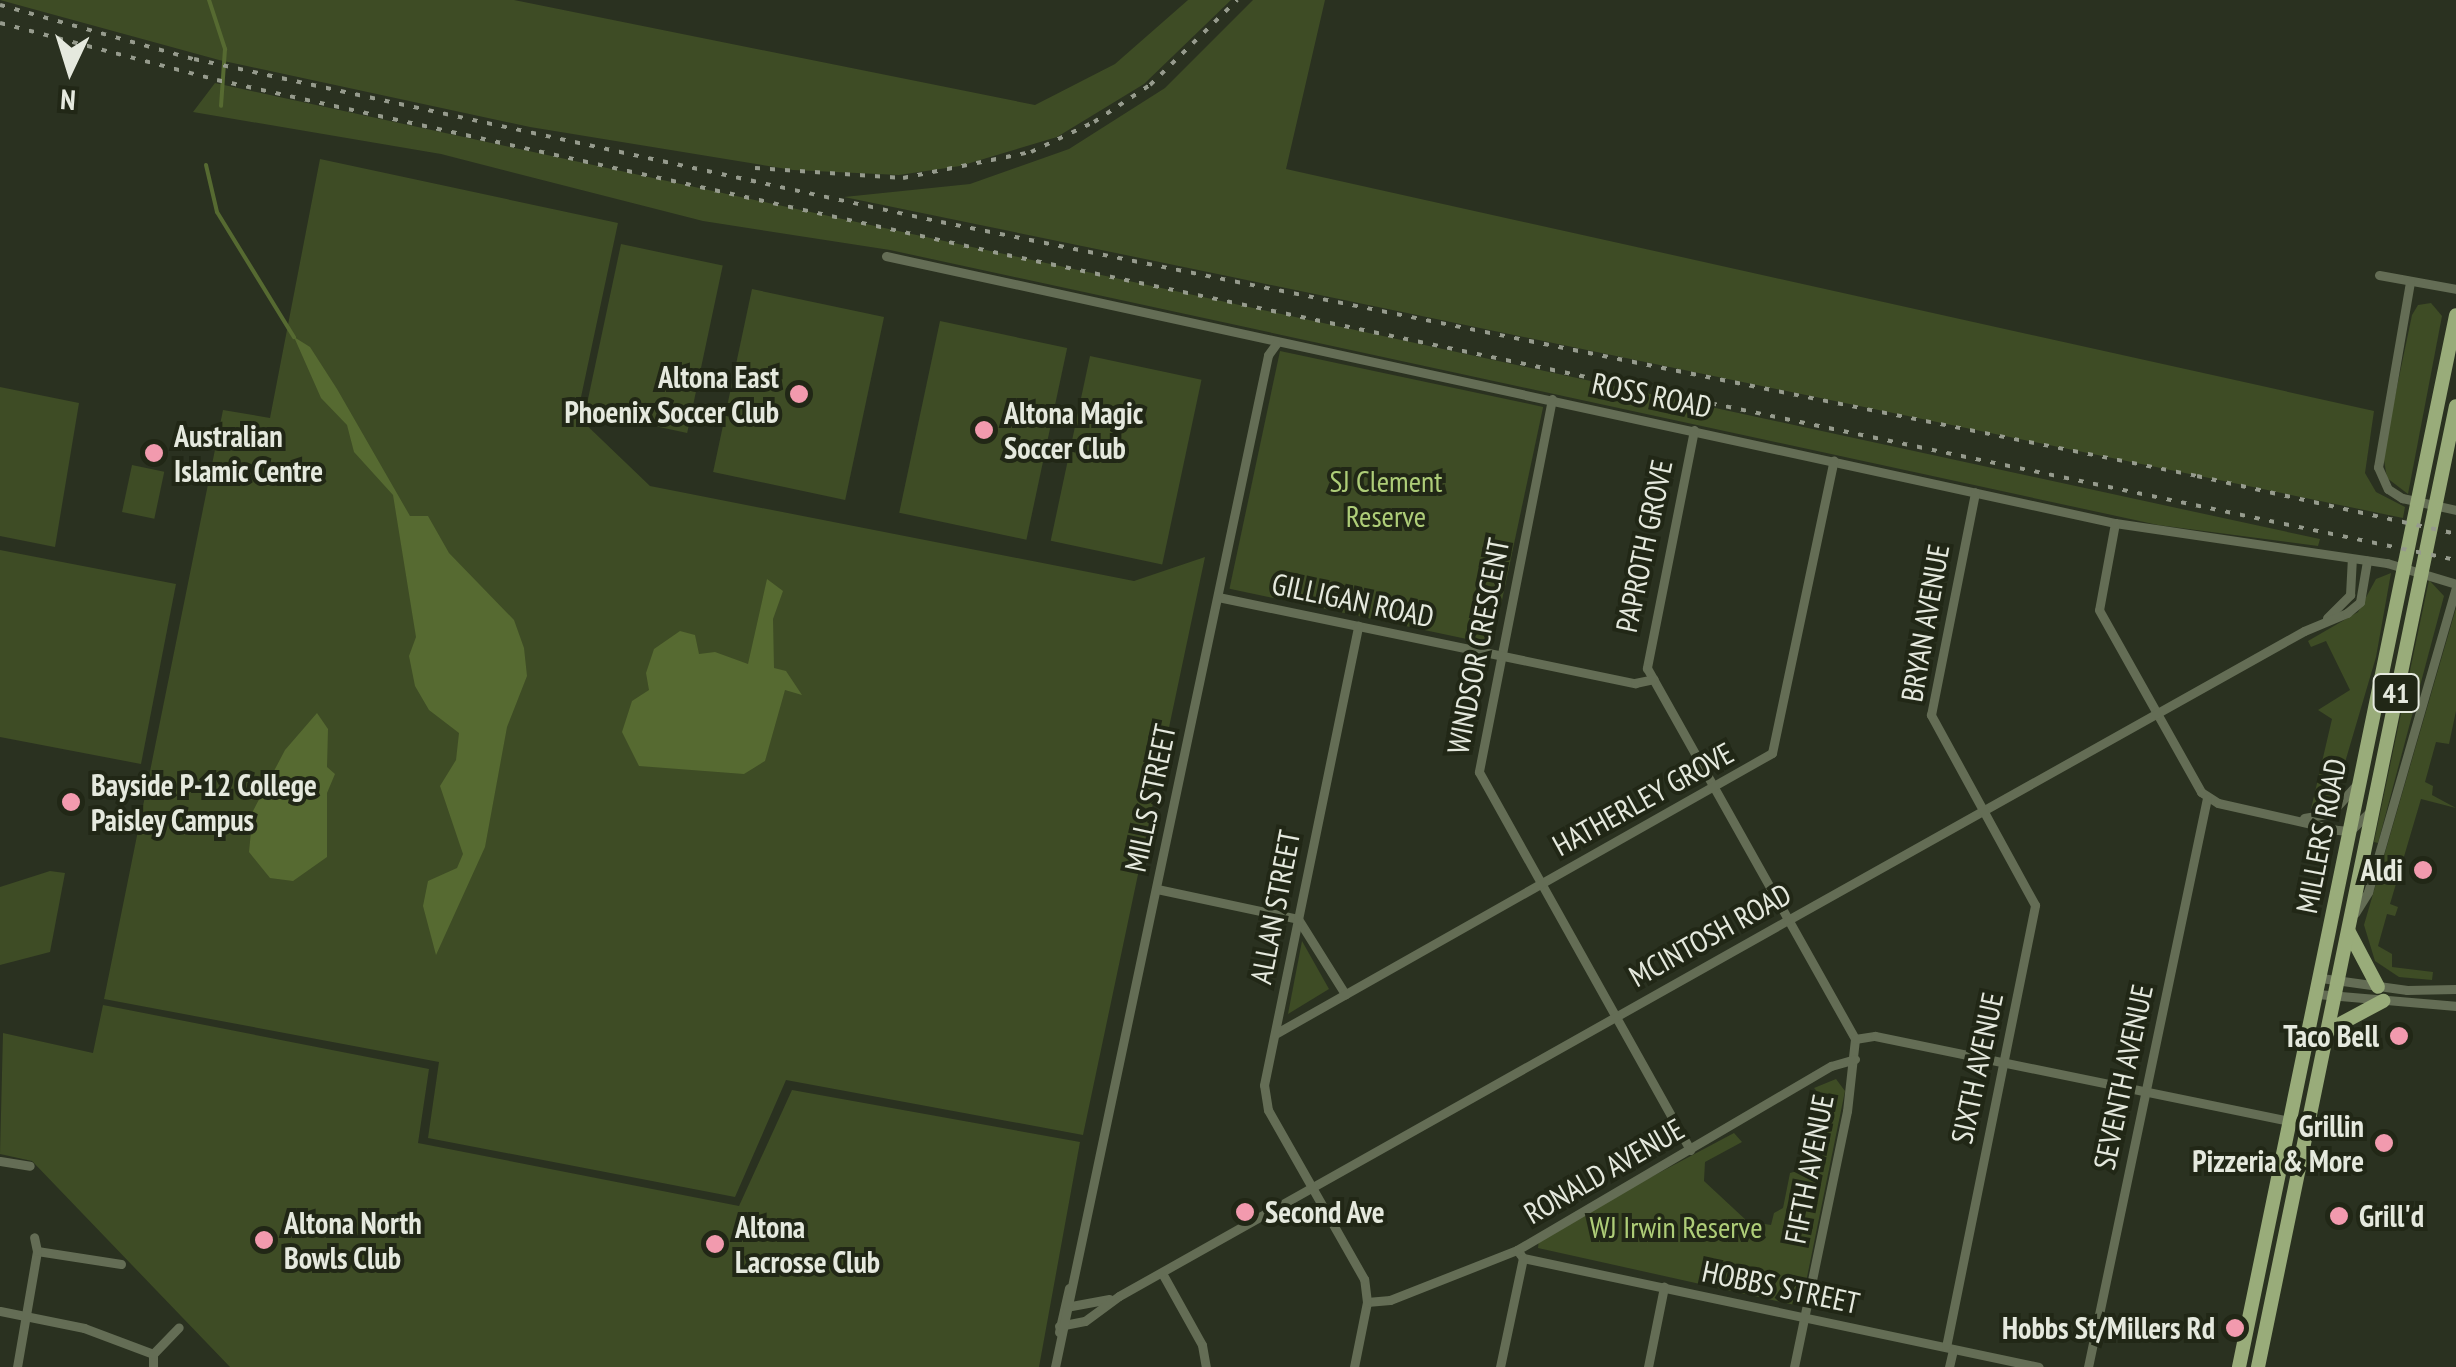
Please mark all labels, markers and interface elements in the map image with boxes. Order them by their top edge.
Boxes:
north arrow [20,20,120,120]
text: N [59,81,77,119]
place label: Altona East Phoenix Soccer Club [563,359,779,430]
street label: ROSS ROAD [1589,365,1715,425]
marker: Altona East Phoenix Soccer Club [788,383,810,405]
place label: Altona Magic Soccer Club [1004,395,1143,466]
place label: Australian Islamic Centre [174,418,324,488]
marker: Altona Magic Soccer Club [973,419,995,441]
marker: Australian Islamic Centre [143,442,165,464]
street label: PAPROTH GROVE [1608,457,1680,635]
park label: SJ Clement Reserve [1330,463,1442,534]
street label: WINDSOR CRESCENT [1439,535,1517,757]
street label: BRYAN AVENUE [1893,541,1957,705]
street label: GILLIGAN ROAD [1269,565,1437,635]
road number: 41 [2371,670,2421,716]
street label: MILLS STREET [1117,721,1183,875]
street label: HATHERLEY GROVE [1546,734,1740,864]
street label: MILLERS ROAD [2288,756,2354,916]
place label: Bayside P-12 College Paisley Campus [91,767,317,838]
marker: Bayside P-12 College Paisley Campus [60,791,82,813]
street label: ALLAN STREET [1242,827,1308,987]
place label: Aldi [2361,852,2403,888]
marker: Aldi [2412,859,2434,881]
street label: MCINTOSH ROAD [1623,876,1797,994]
street label: SEVENTH AVENUE [2086,981,2160,1173]
street label: SIXTH AVENUE [1943,989,2011,1147]
place label: Taco Bell [2283,1018,2379,1054]
marker: Taco Bell [2388,1025,2410,1047]
street label: FIFTH AVENUE [1777,1091,1841,1247]
place label: Grillin Pizzeria & More [2192,1108,2364,1178]
street label: RONALD AVENUE [1517,1111,1691,1231]
marker: Grillin Pizzeria & More [2373,1132,2395,1154]
place label: Second Ave [1265,1194,1386,1230]
place label: Grill'd [2359,1198,2424,1234]
marker: Second Ave [1234,1201,1256,1223]
place label: Altona North Bowls Club [284,1205,422,1276]
marker: Grill'd [2328,1205,2350,1227]
place label: Altona Lacrosse Club [735,1209,880,1280]
park label: WJ Irwin Reserve [1589,1209,1763,1245]
marker: Altona North Bowls Club [253,1229,275,1251]
marker: Altona Lacrosse Club [704,1233,726,1255]
street label: HOBBS STREET [1699,1253,1863,1321]
place label: Hobbs St/Millers Rd [2002,1310,2215,1346]
marker: Hobbs St/Millers Rd [2224,1317,2246,1339]

